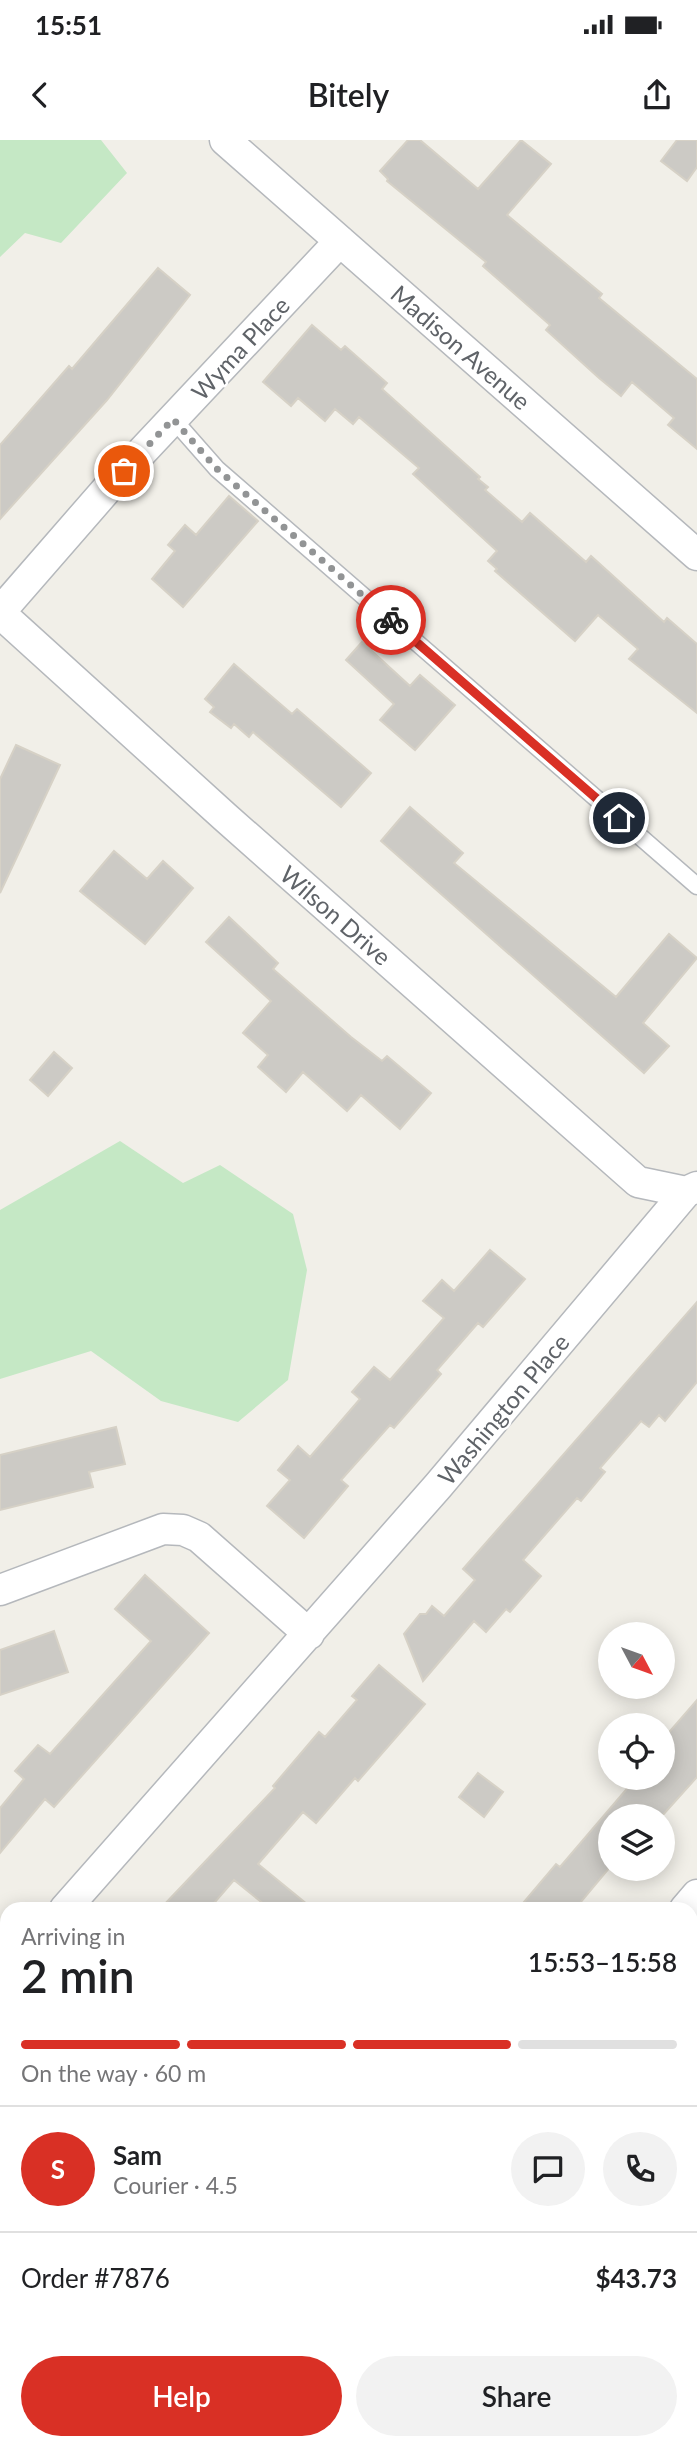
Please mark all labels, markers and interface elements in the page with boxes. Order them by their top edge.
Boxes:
text: 15:51 [35,9,102,41]
text: Bitely [308,75,389,114]
icon: back [21,76,59,114]
icon: share [638,76,676,114]
street label: Madison Avenue [385,279,537,415]
street label: Wyma Place [185,290,295,406]
pin [94,441,154,501]
icon: bag [105,452,143,490]
courier [356,585,426,655]
icon: bike [372,601,410,639]
pin [589,788,649,848]
icon: home [600,799,638,837]
street label: Wilson Drive [275,859,397,971]
street label: Washington Place [431,1328,575,1490]
north arrow [598,1622,676,1699]
map controls [598,1622,675,1881]
button: locate [598,1713,675,1790]
button: layers [598,1804,675,1881]
text: Arriving in [21,1922,125,1950]
text: 15:53–15:58 [528,1946,677,1978]
text: 2 min [21,1948,135,2003]
text: On the way · 60 m [21,2059,206,2087]
button: chat [511,2132,585,2206]
button: phone [603,2132,677,2206]
text: Sam [113,2139,162,2171]
text: S [51,2153,65,2185]
text: Courier · 4.5 [113,2171,238,2199]
text: Order #7876 [21,2262,170,2294]
text: $43.73 [595,2262,677,2294]
button: Help [21,2356,342,2436]
button: Share [356,2356,677,2436]

